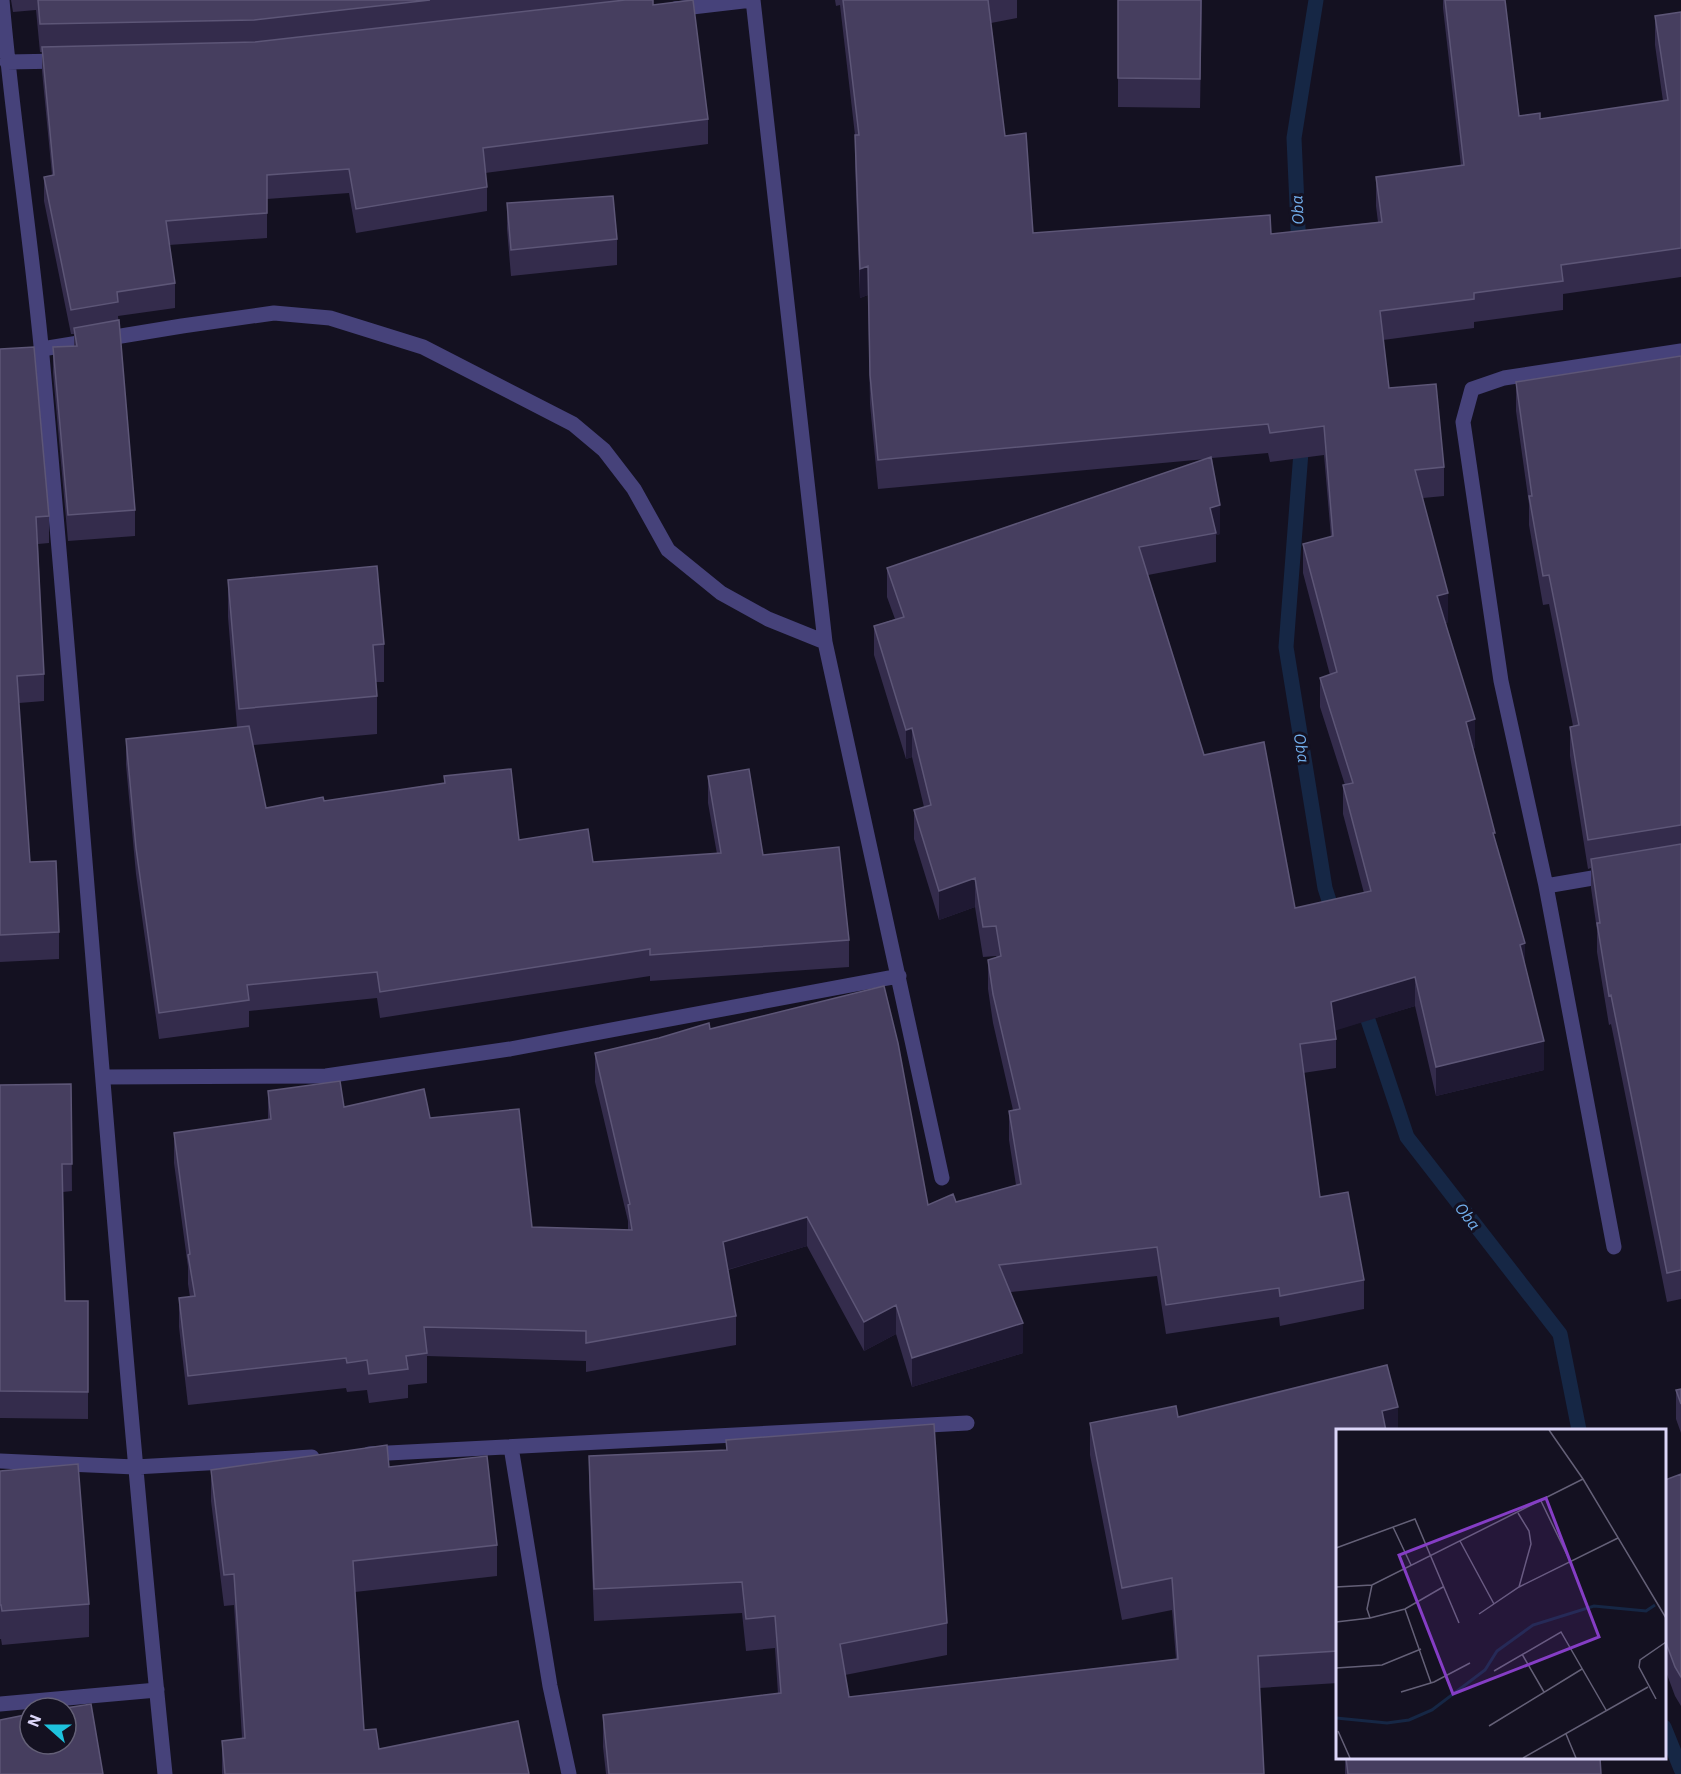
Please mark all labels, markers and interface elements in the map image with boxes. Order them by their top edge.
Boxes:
water label: Oba [1286,195,1308,225]
water label: Oba [1290,732,1314,764]
water label: Oba [1451,1198,1485,1234]
inset map [1336,1429,1666,1759]
north arrow [18,1696,78,1756]
text: N [23,1712,45,1730]

